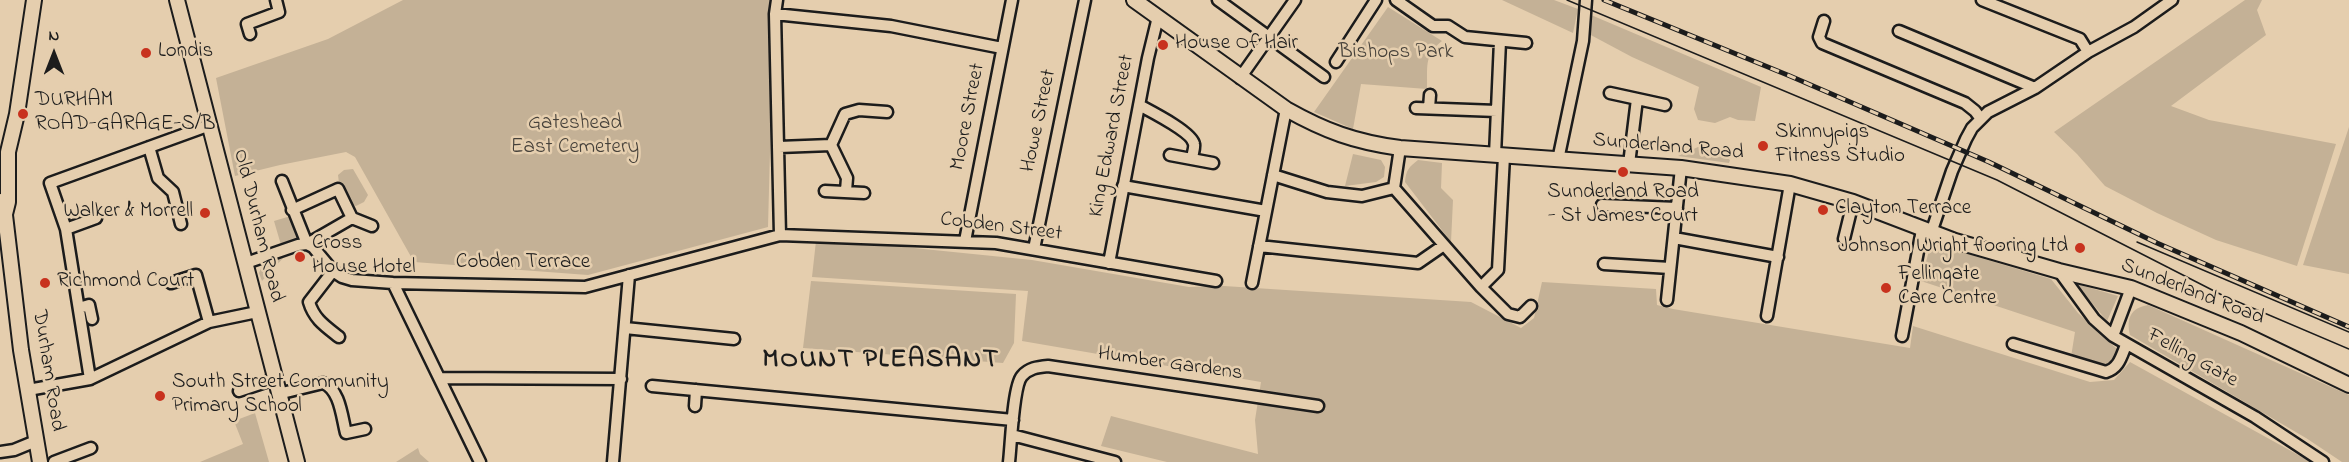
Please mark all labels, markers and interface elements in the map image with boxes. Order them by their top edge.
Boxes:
north arrow [24,24,84,84]
text: N [49,24,59,48]
place label: House Of Hair [1175,32,1298,58]
marker: House Of Hair [1156,38,1170,52]
place label: Londis [158,40,213,66]
park label: Bishops Park [1339,41,1453,67]
marker: Londis [139,46,153,60]
street label: King Edward Street [1085,53,1141,219]
street label: Moore Street [946,61,992,173]
street label: Howe Street [1017,67,1063,175]
place label: DURHAM ROAD-GARAGE-S/B [35,89,215,139]
marker: DURHAM ROAD-GARAGE-S/B [16,107,30,121]
park label: Gateshead East Cemetery [511,112,639,162]
place label: Skinnypigs Fitness Studio [1775,121,1905,171]
street label: Sunderland Road [1591,129,1745,167]
marker: Skinnypigs Fitness Studio [1756,139,1770,153]
street label: Old Durham Road [226,147,288,305]
marker: Sunderland Road - St James Court [1616,165,1630,179]
place label: Sunderland Road - St James Court [1547,181,1699,231]
place label: Clayton Terrace [1835,197,1971,223]
place label: Walker & Morrell [63,200,193,226]
marker: Clayton Terrace [1816,203,1830,217]
marker: Walker & Morrell [198,206,212,220]
street label: Cobden Street [939,208,1063,248]
place label: Cross House Hotel [312,232,416,282]
place label: Johnson Wright flooring Ltd [1838,235,2068,261]
marker: Johnson Wright flooring Ltd [2073,241,2087,255]
marker: Cross House Hotel [293,250,307,264]
street label: Cobden Terrace [456,251,590,277]
street label: Sunderland Road [2117,254,2267,332]
place label: Fellingate Care Centre [1898,263,1996,313]
place label: Richmond Court [57,270,194,296]
marker: Richmond Court [38,276,52,290]
marker: Fellingate Care Centre [1879,281,1893,295]
street label: Durham Road [25,309,69,433]
street label: Felling Gate [2142,324,2242,394]
street label: Humber Gardens [1096,342,1244,388]
district label: MOUNT PLEASANT [762,346,1000,378]
place label: South Street Community Primary School [172,371,389,421]
marker: South Street Community Primary School [153,389,167,403]

